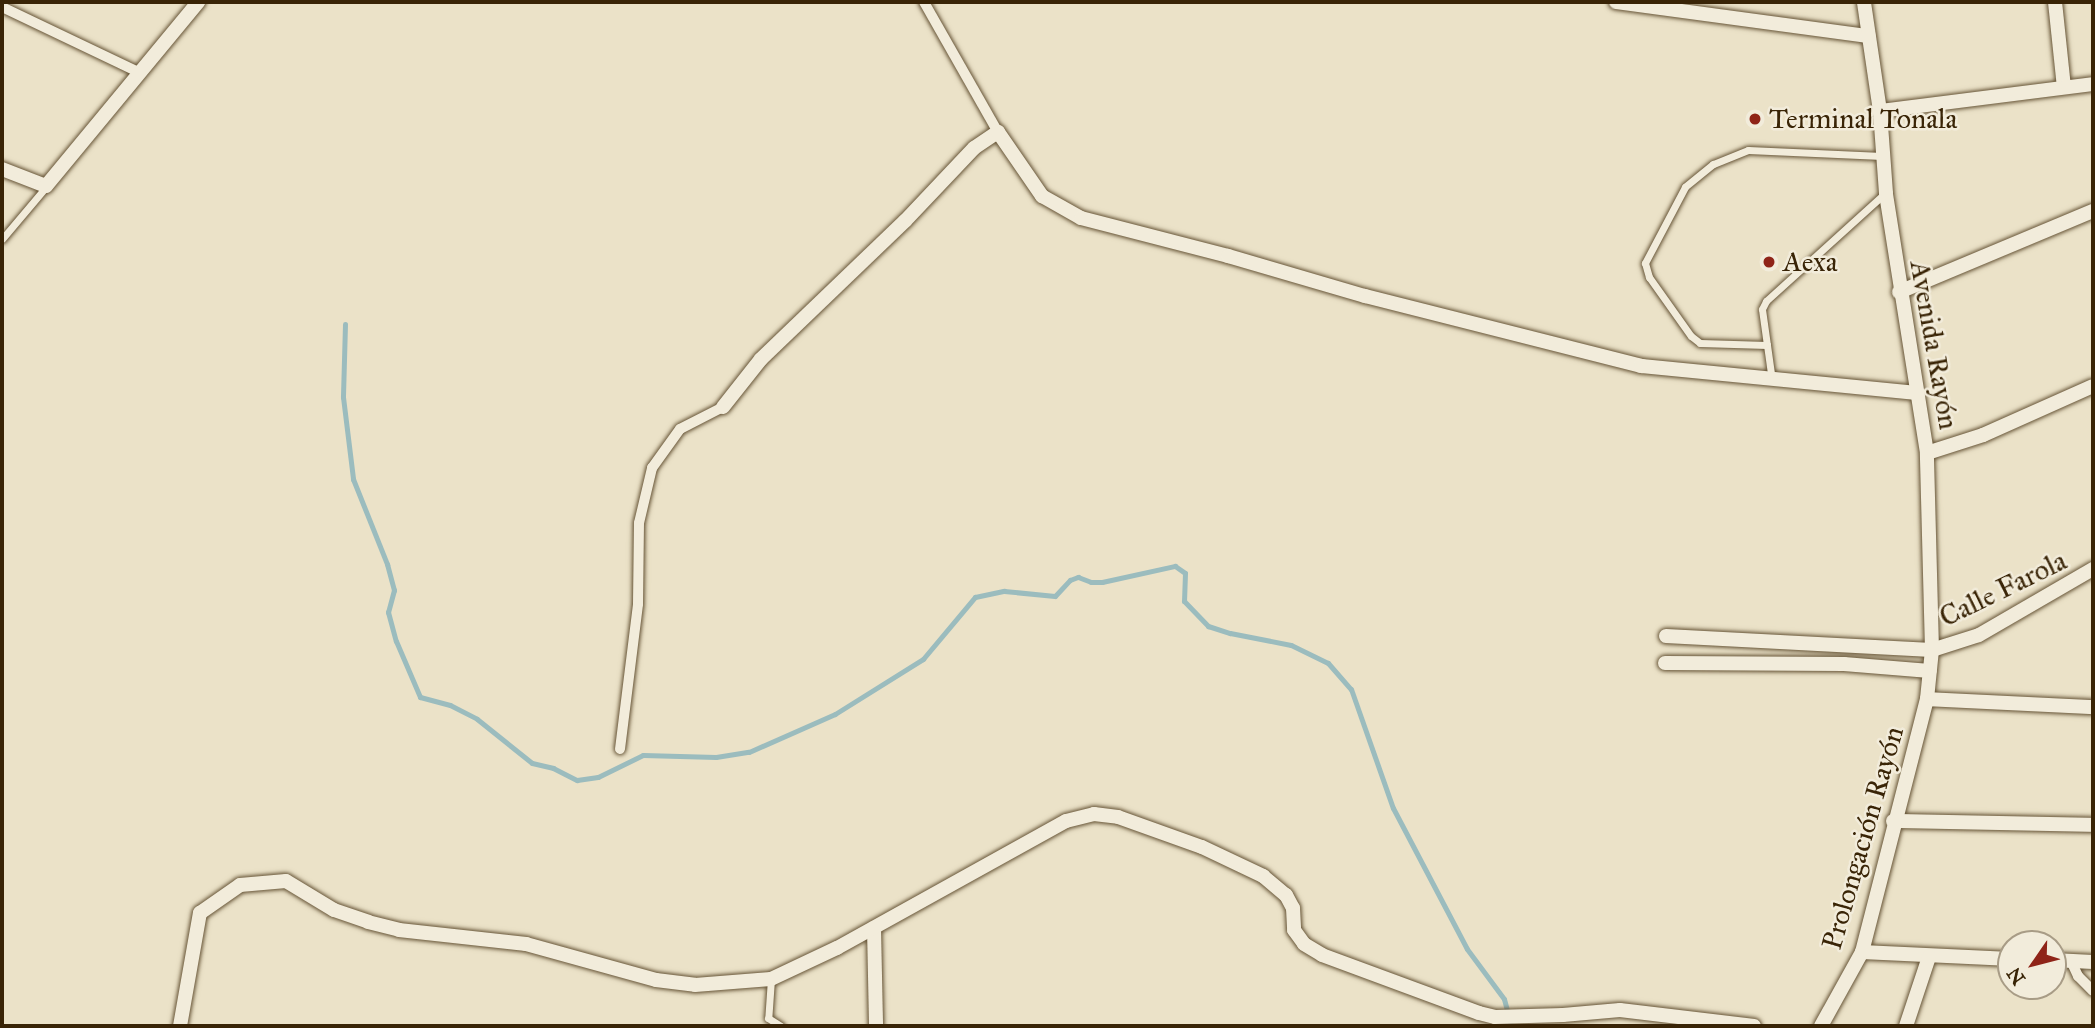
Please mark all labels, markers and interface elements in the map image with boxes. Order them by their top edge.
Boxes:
place label: Terminal Tonala [1769,102,1957,136]
marker: Terminal Tonala [1747,111,1763,127]
place label: Aexa [1783,245,1838,279]
marker: Aexa [1761,254,1777,270]
street label: Avenida Rayón [1903,258,1965,432]
street label: Calle Farola [1934,544,2072,634]
street label: Prolongación Rayón [1815,723,1911,953]
north arrow [1997,930,2067,1000]
text: N [2002,963,2030,989]

